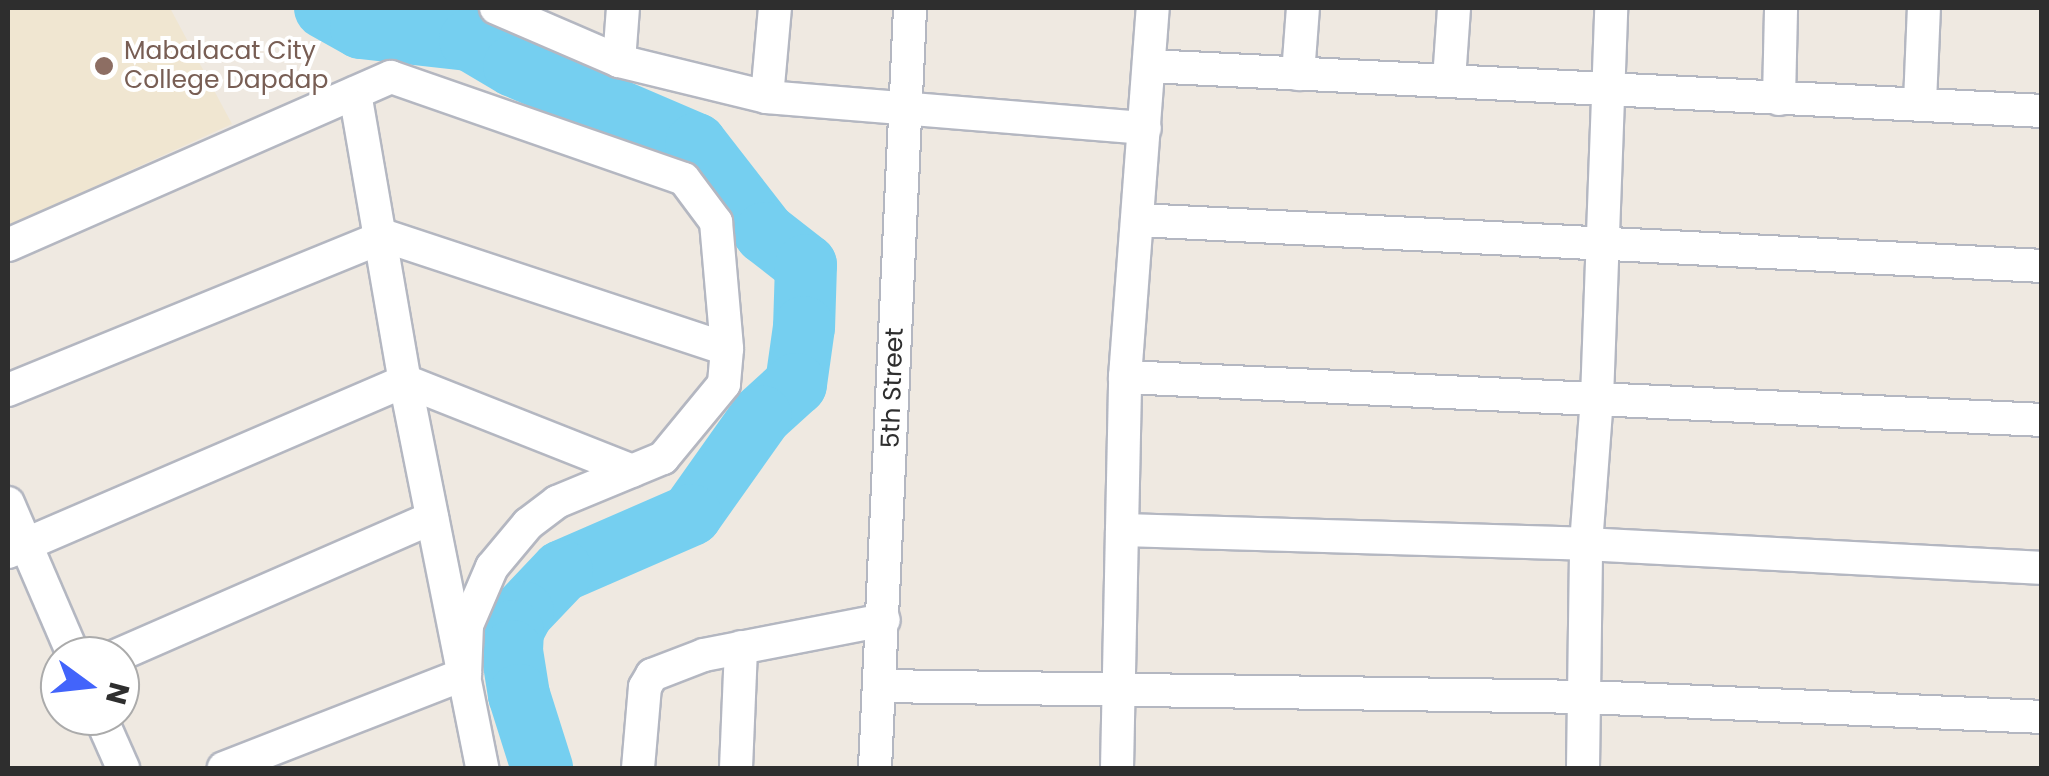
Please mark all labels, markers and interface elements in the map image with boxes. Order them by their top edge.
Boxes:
place label: Mabalacat City College Dapdap [124,37,328,96]
marker: Mabalacat City College Dapdap [93,55,115,77]
street label: 5th Street [876,327,910,449]
north arrow [40,636,140,736]
text: N [96,678,139,709]

